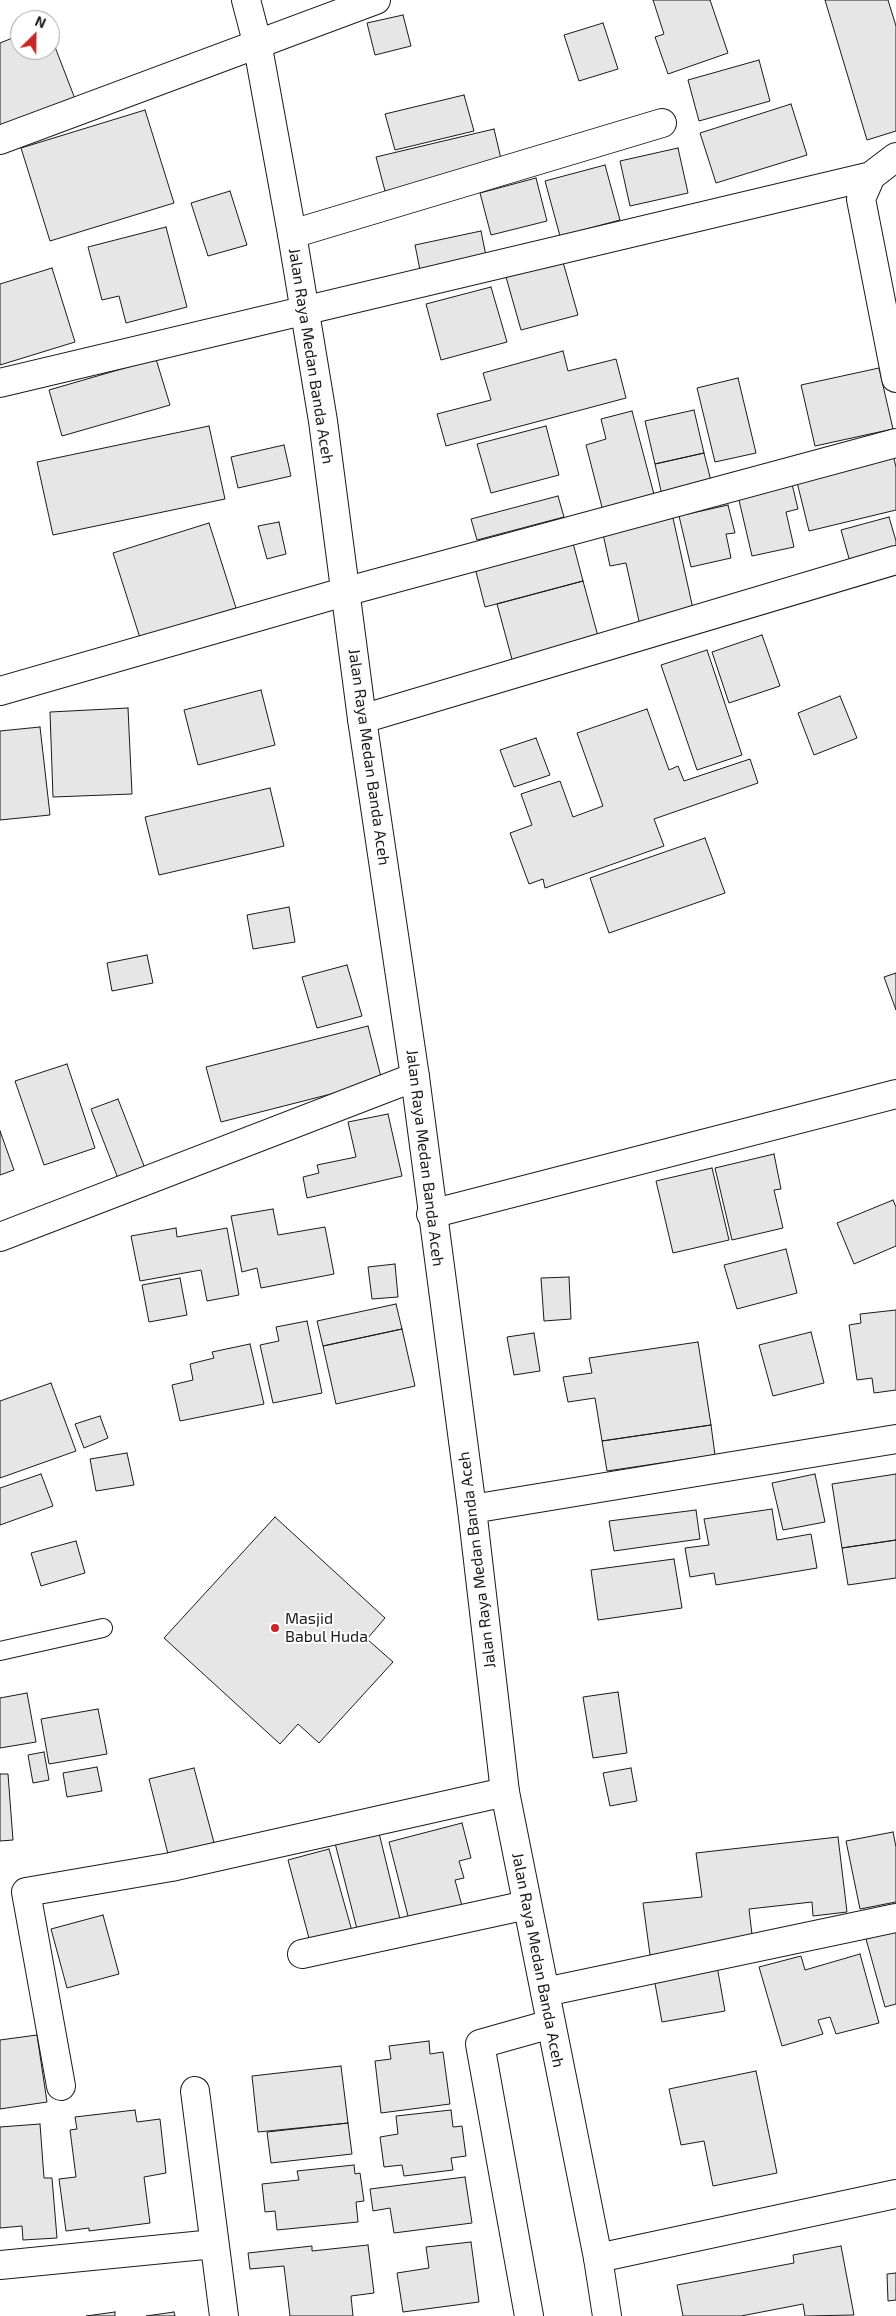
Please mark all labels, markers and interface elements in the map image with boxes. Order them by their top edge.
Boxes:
north arrow [10,10,60,60]
text: N [33,12,49,31]
street label: Jalan Raya Medan Banda Aceh [284,247,338,465]
street label: Jalan Raya Medan Banda Aceh [344,647,394,867]
street label: Jalan Raya Medan Banda Aceh [402,1048,448,1268]
street label: Jalan Raya Medan Banda Aceh [454,1450,500,1670]
place label: Masjid Babul Huda [285,1609,368,1647]
marker: Masjid Babul Huda [269,1622,281,1634]
street label: Jalan Raya Medan Banda Aceh [508,1851,568,2069]

